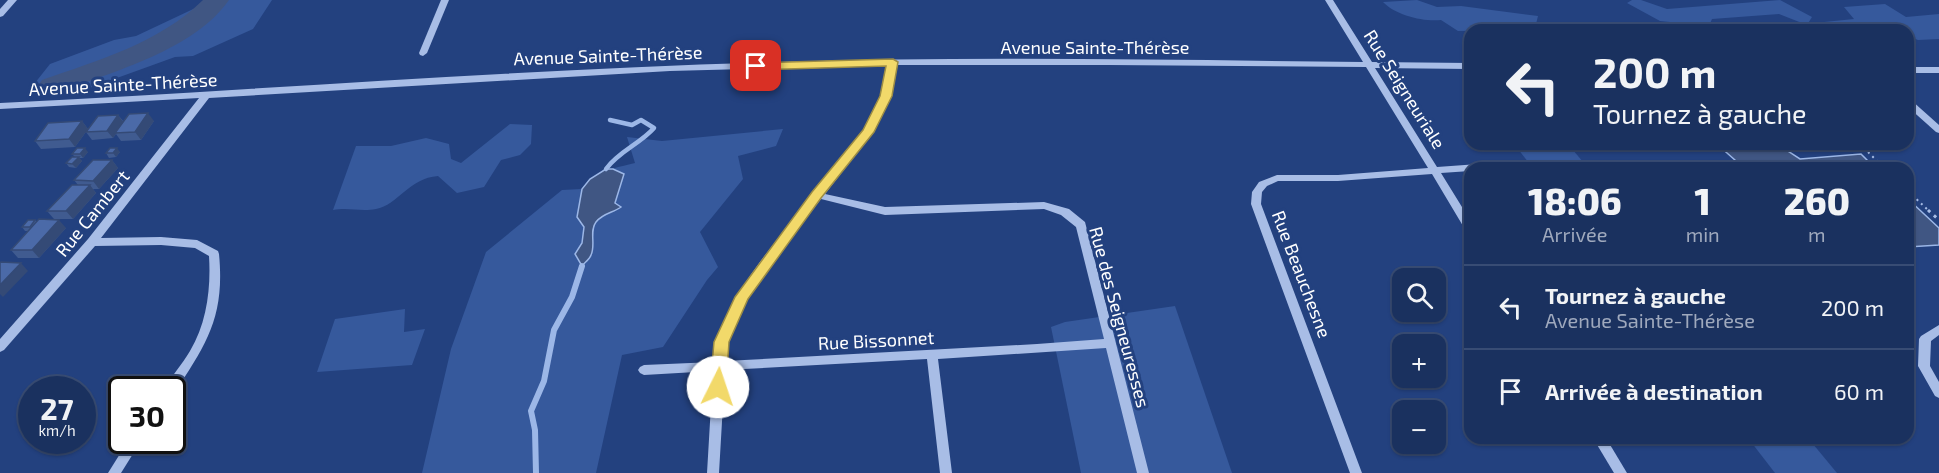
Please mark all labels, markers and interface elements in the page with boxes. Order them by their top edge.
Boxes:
street label: Rue Seigneuriale [1360,25,1450,153]
street label: Avenue Sainte-Thérèse [1001,36,1189,58]
pin [730,40,781,91]
street label: Avenue Sainte-Thérèse [513,41,703,69]
text: 200 m [1593,46,1716,96]
icon: left [1494,48,1572,126]
icon: arrive [739,49,772,82]
street label: Avenue Sainte-Thérèse [28,68,218,100]
text: Tournez à gauche [1593,97,1807,129]
street label: Rue Cambert [50,165,134,261]
text: 18:06 [1528,179,1622,222]
text: 1 [1695,179,1711,222]
text: 260 [1784,179,1850,222]
street label: Rue Beauchesne [1268,207,1336,341]
text: Arrivée [1542,222,1608,246]
text: min [1686,222,1720,246]
text: m [1808,222,1826,246]
street label: Rue des Seigneuresses [1085,224,1155,410]
map controls [1392,268,1446,454]
button: search [1392,268,1446,322]
text: Tournez à gauche [1545,282,1726,308]
icon: left [1494,291,1527,324]
text: 200 m [1821,294,1884,320]
text: Avenue Sainte-Thérèse [1545,308,1755,332]
street label: Rue Bissonnet [817,326,935,354]
button: + [1392,334,1446,388]
position arrow [686,355,750,419]
icon: arrive [1494,375,1527,408]
speed limit sign: 30 [108,376,186,454]
text: Arrivée à destination [1545,378,1763,404]
text: 60 m [1834,378,1884,404]
text: 27 [40,390,74,426]
button: − [1392,400,1446,454]
text: km/h [38,421,76,439]

